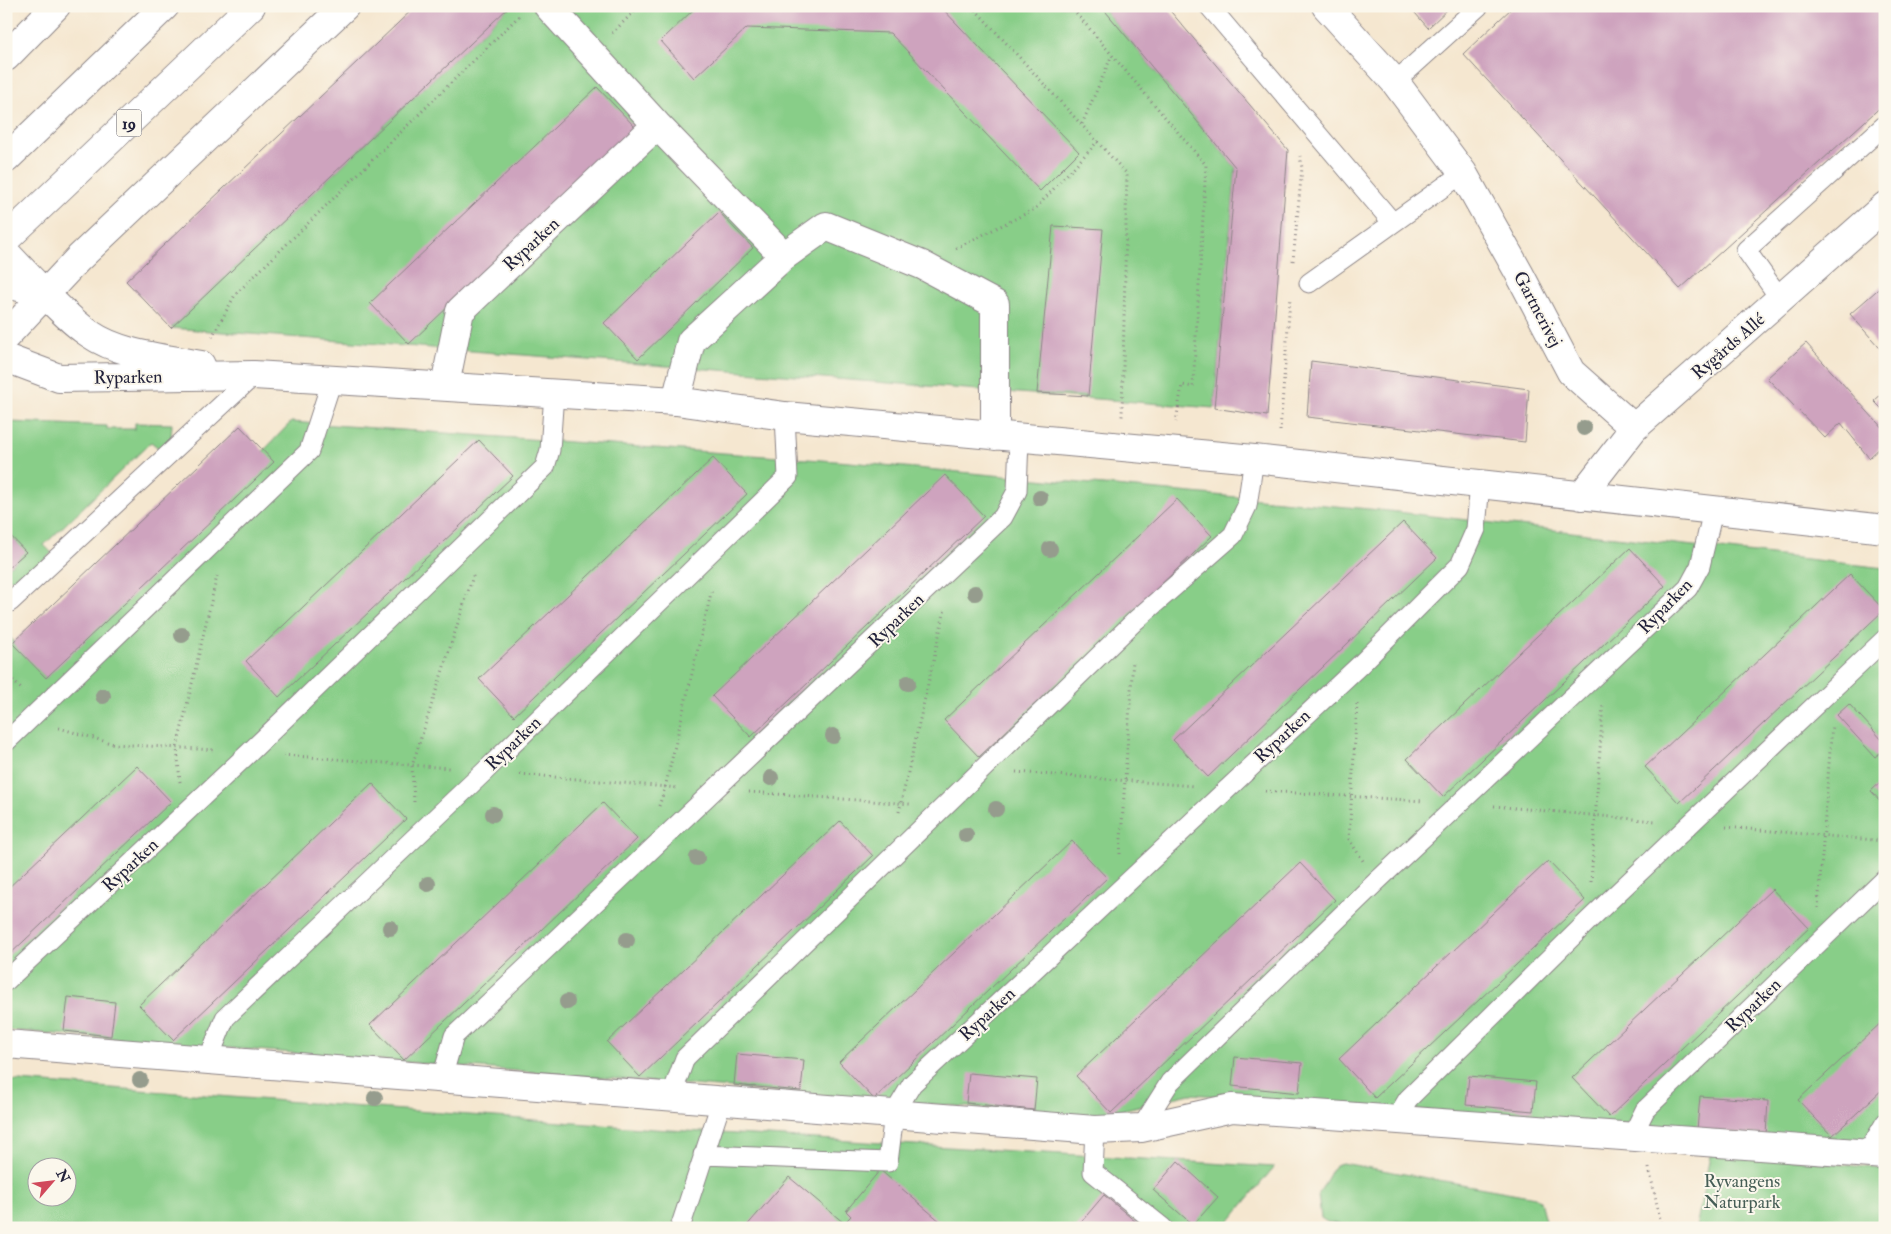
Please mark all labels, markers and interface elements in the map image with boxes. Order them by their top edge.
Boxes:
road number: 19 [116,110,142,136]
street label: Ryparken [498,213,564,276]
street label: Gartnerivej [1508,267,1567,351]
street label: Rygårds Allé [1687,308,1770,385]
street label: Ryparken [93,365,163,390]
street label: Ryparken [1633,574,1697,639]
street label: Ryparken [864,588,929,652]
street label: Ryparken [1249,705,1315,768]
street label: Ryparken [481,711,546,775]
street label: Ryparken [97,834,163,897]
street label: Ryparken [1721,973,1786,1037]
street label: Ryparken [954,983,1020,1046]
north arrow [28,1156,78,1206]
text: N [52,1166,74,1186]
park label: Ryvangens Naturpark [1704,1170,1781,1214]

